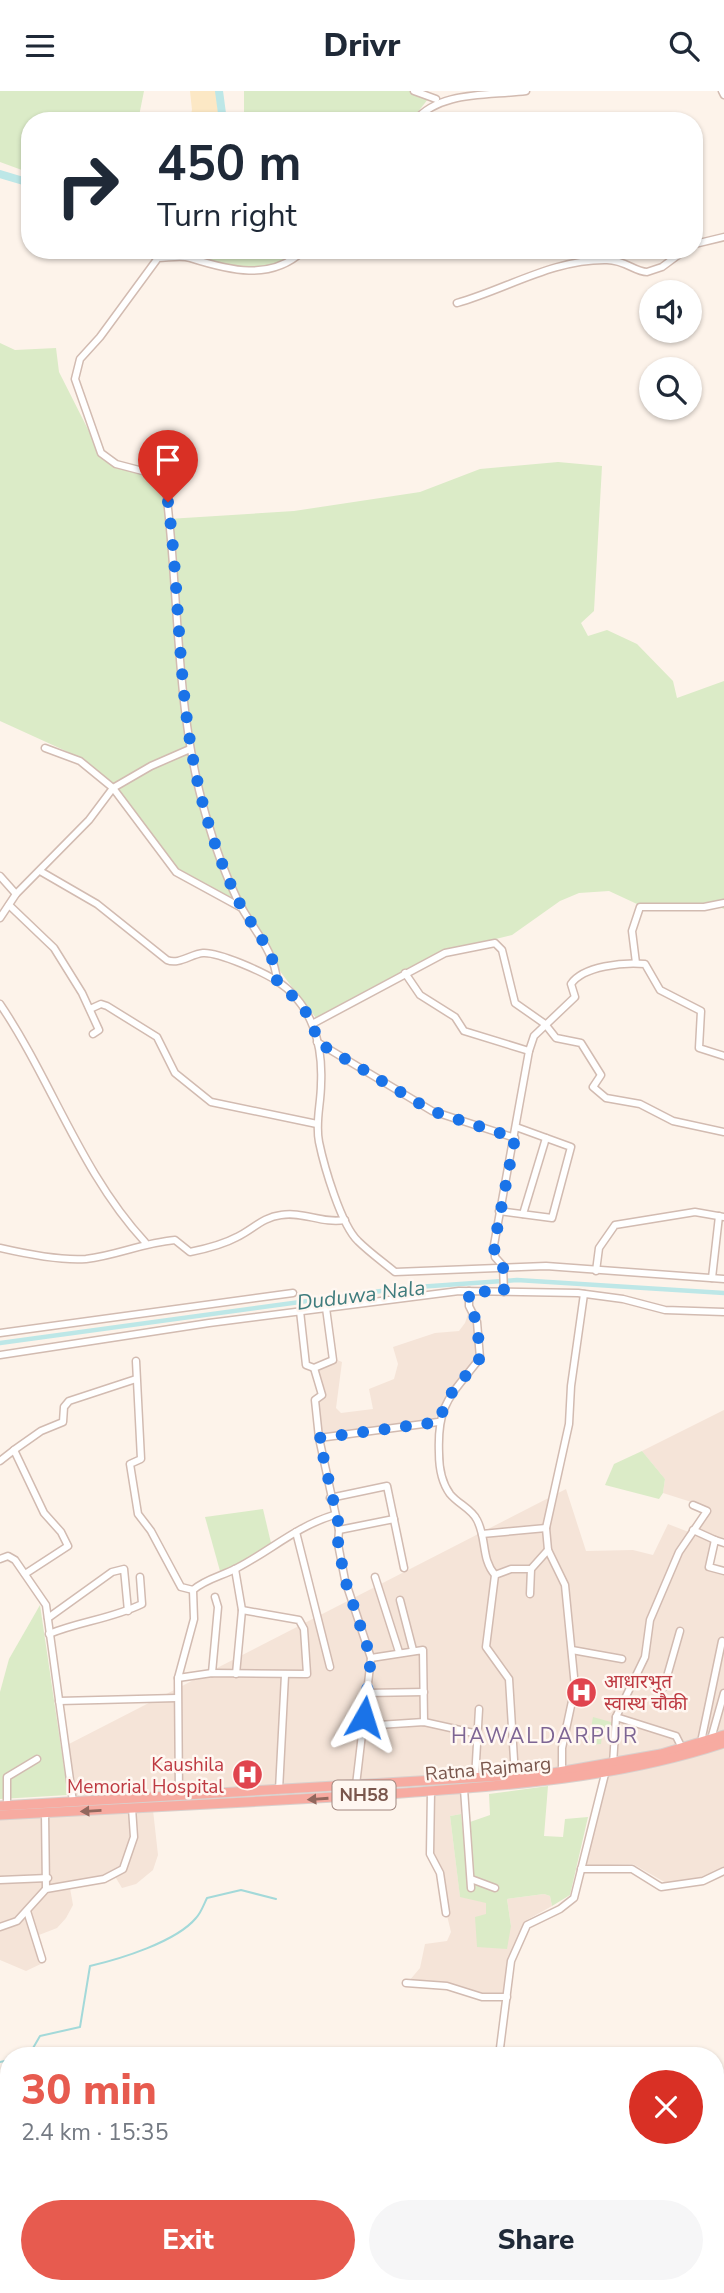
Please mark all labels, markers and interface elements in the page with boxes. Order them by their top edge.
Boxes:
text: Drivr [324,24,400,67]
icon: menu [21,27,59,65]
icon: search [665,27,703,65]
text: 450 m [157,130,301,197]
icon: right [42,140,133,231]
text: Turn right [157,194,297,237]
map controls [639,280,702,420]
button: sound [639,280,702,343]
button: search [639,357,702,420]
pin [138,430,198,502]
icon: arrive [149,441,187,479]
water label: Duduwa Nala [295,1273,427,1317]
place label: आधारभुत स्वास्थ चौकी [604,1669,688,1717]
hospital icon: आधारभुत स्वास्थ चौकी [564,1675,598,1709]
position arrow [327,1680,401,1754]
district label: HAWALDARPUR [451,1722,639,1750]
street label: Ratna Rajmarg [424,1751,552,1787]
place label: Kaushila Memorial Hospital [67,1752,224,1800]
hospital icon: Kaushila Memorial Hospital [230,1758,264,1792]
road number: NH58 [332,1780,396,1809]
one-way arrow [307,1793,329,1804]
one-way arrow [79,1805,101,1816]
text: 30 min [21,2062,157,2119]
button: close [629,2070,703,2144]
text: 2.4 km · 15:35 [21,2117,168,2148]
button: Exit [21,2200,355,2280]
button: Share [369,2200,703,2280]

